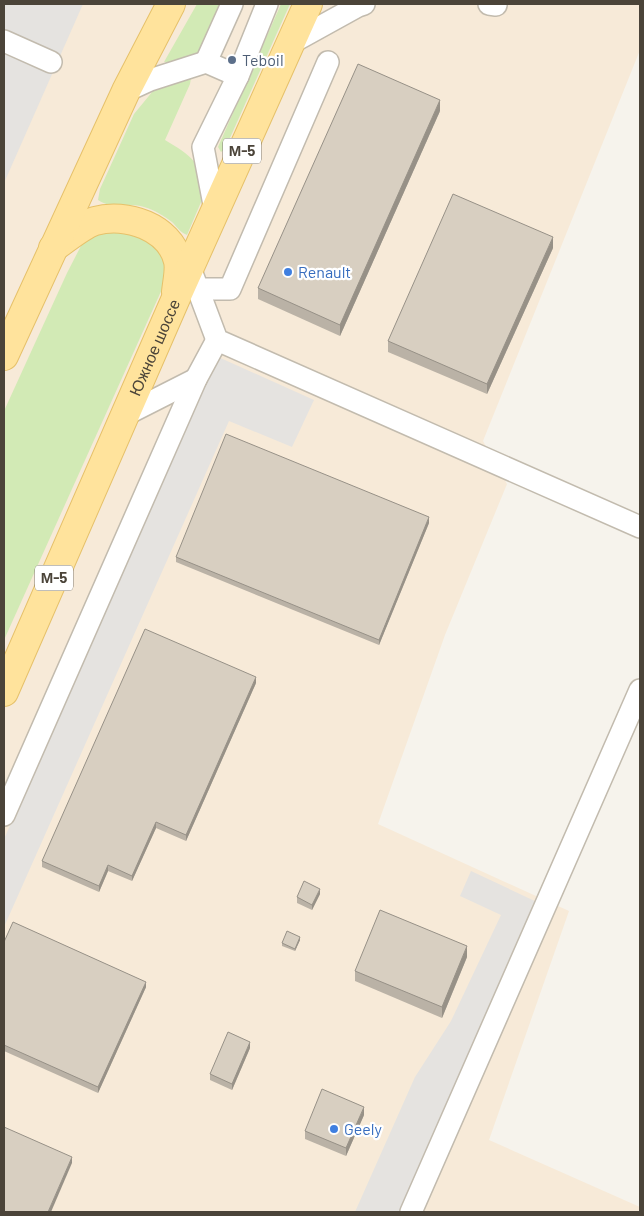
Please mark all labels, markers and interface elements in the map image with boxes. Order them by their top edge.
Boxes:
place label: Teboil [242,50,284,69]
marker: Teboil [226,54,238,66]
road number: М-5 [223,138,261,164]
place label: Renault [298,262,351,281]
marker: Renault [282,266,294,278]
street label: Южное шоссе [125,296,183,398]
road number: М-5 [35,566,73,590]
place label: Geely [344,1119,383,1138]
marker: Geely [328,1123,340,1135]

